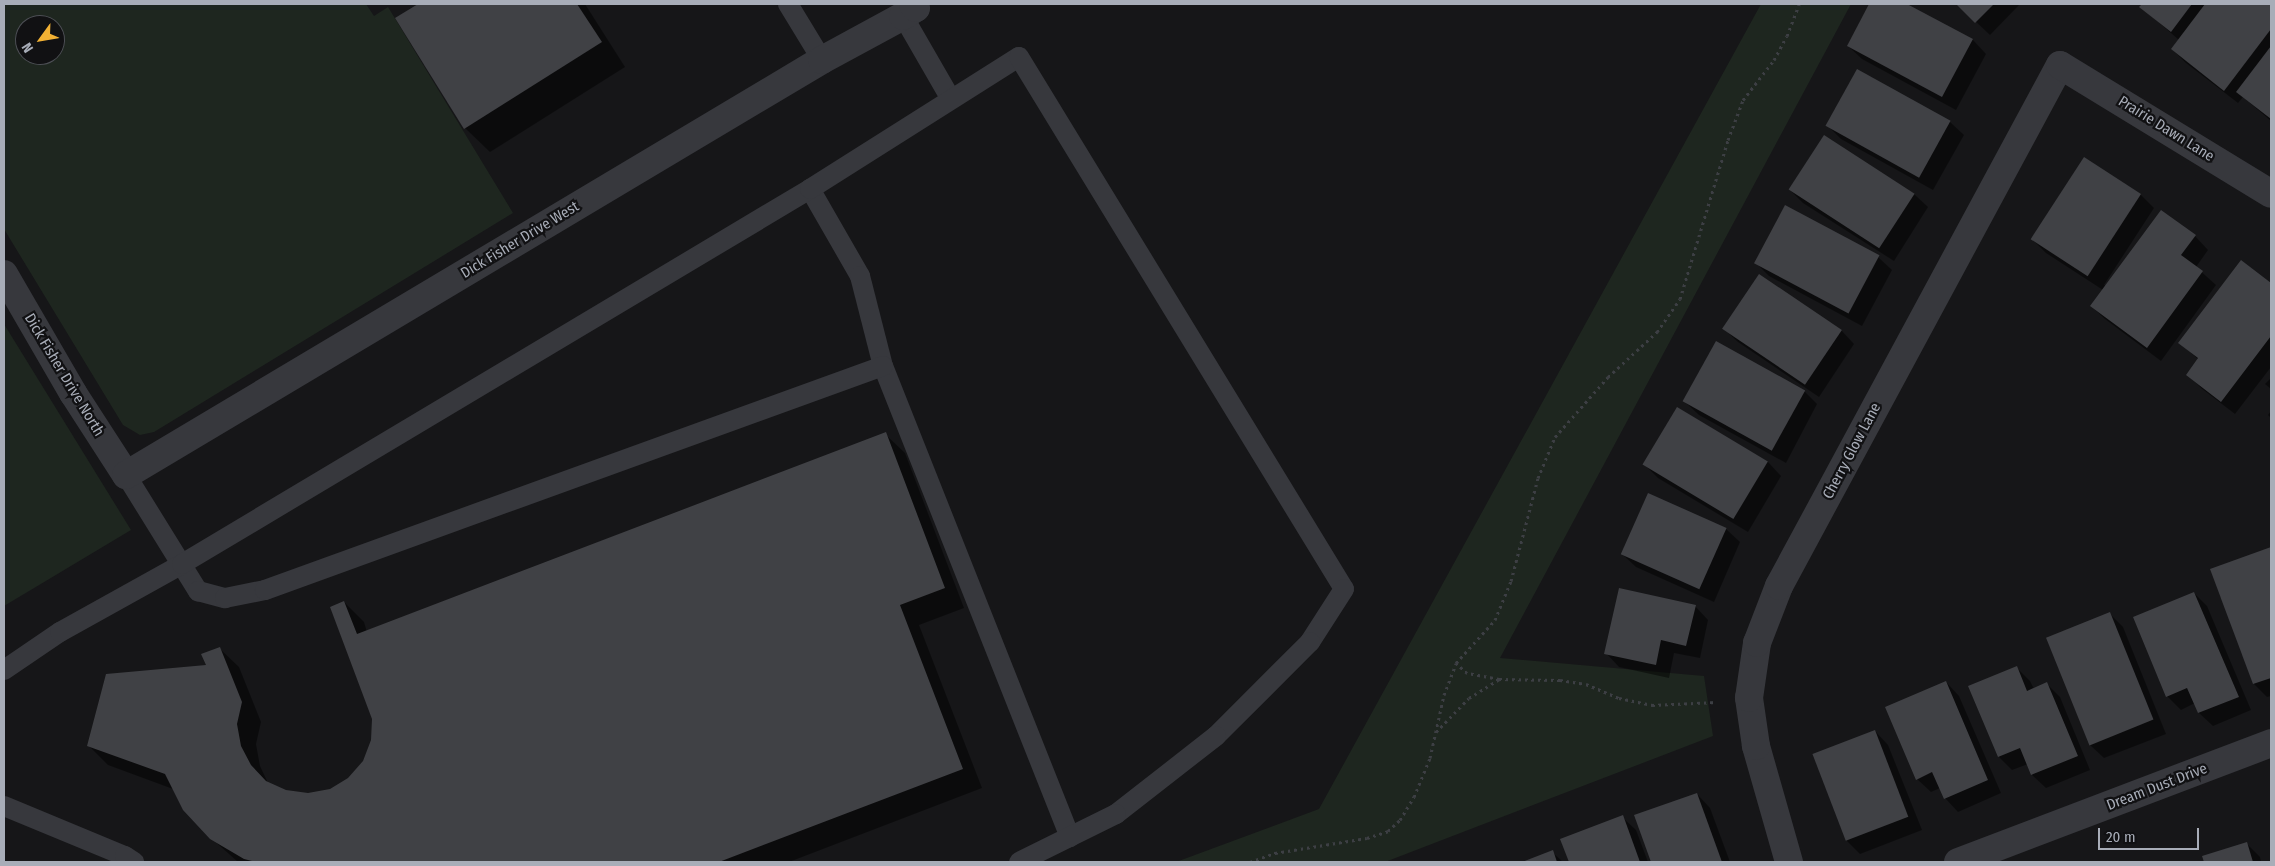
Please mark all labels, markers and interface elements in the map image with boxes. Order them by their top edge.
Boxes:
north arrow [15,15,65,65]
text: N [18,40,37,56]
street label: Prairie Dawn Lane [2115,92,2217,166]
street label: Dick Fisher Drive West [458,198,582,282]
street label: Dick Fisher Drive North [20,310,108,440]
street label: Cherry Glow Lane [1819,400,1885,502]
street label: Dream Dust Drive [2104,760,2210,814]
scale bar [2100,818,2201,850]
text: 20 m [2106,828,2136,846]

